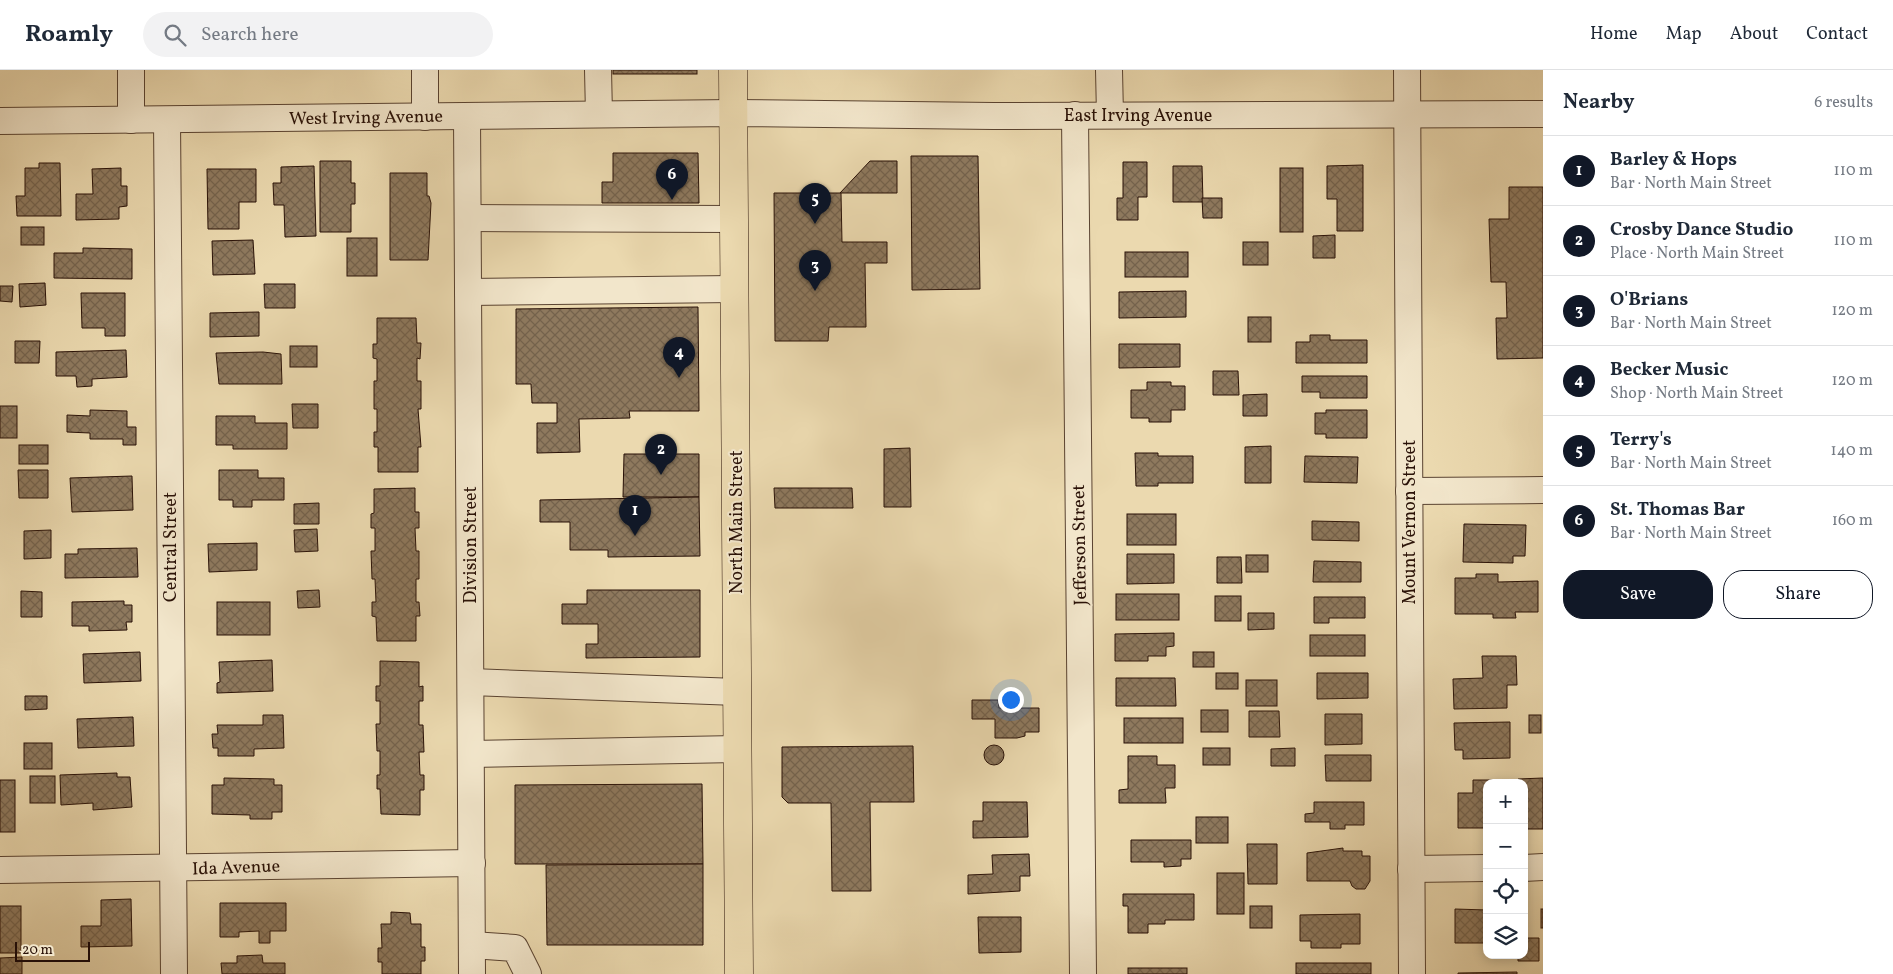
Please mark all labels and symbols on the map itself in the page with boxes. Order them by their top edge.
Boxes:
street label: East Irving Avenue [1064,104,1212,129]
street label: West Irving Avenue [289,105,443,132]
pin: 6 [656,159,688,200]
pin: 5 [799,183,831,224]
pin: 3 [799,250,831,291]
pin: 4 [663,337,695,378]
pin: 2 [645,434,677,475]
street label: Mount Vernon Street [1398,440,1423,604]
street label: North Main Street [725,450,750,594]
street label: Jefferson Street [1067,484,1094,606]
street label: Division Street [459,486,484,604]
street label: Central Street [159,492,184,602]
pin: 1 [619,495,651,536]
your location [998,687,1024,713]
street label: Ida Avenue [192,854,280,883]
scale bar [15,939,90,962]

